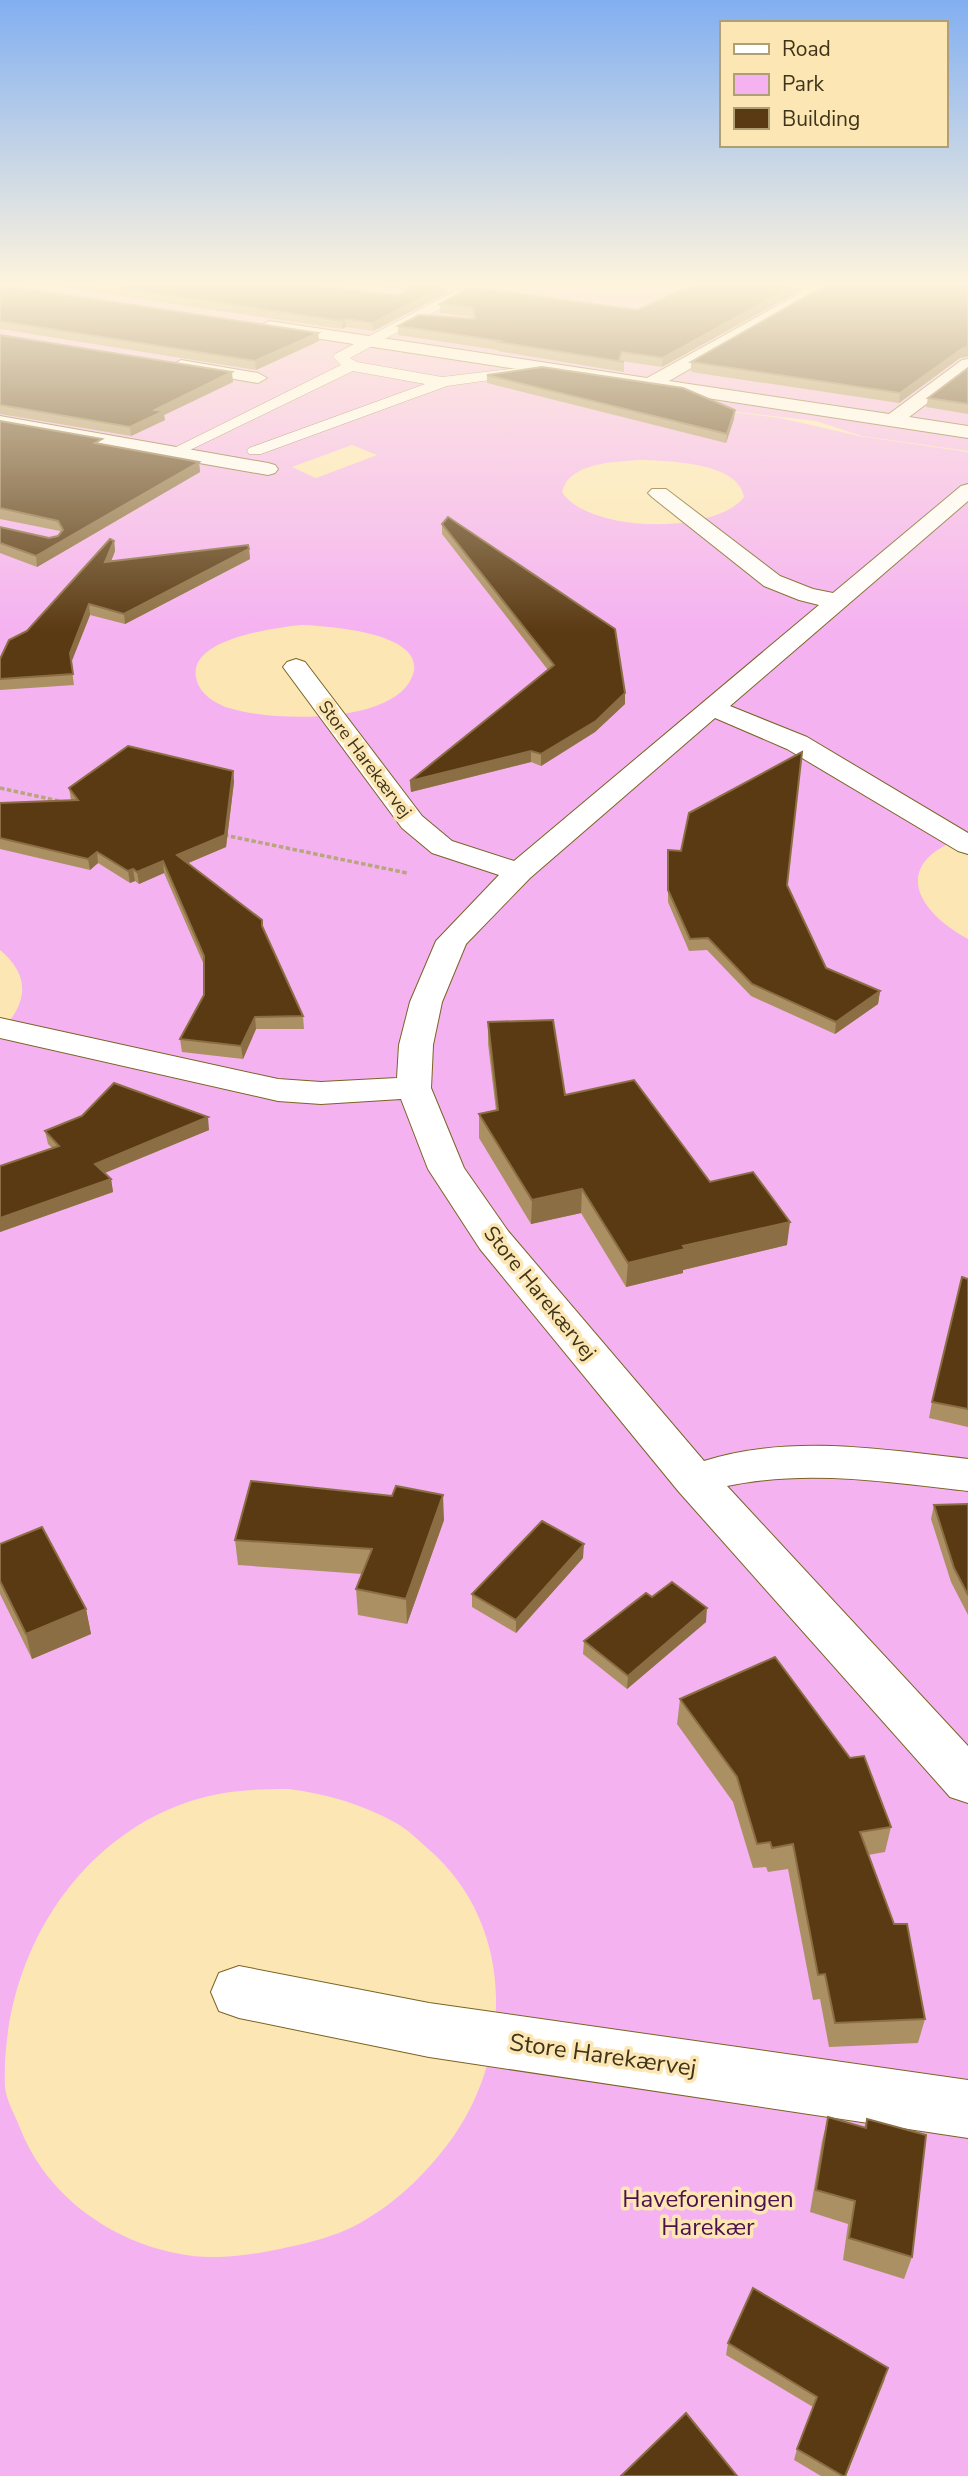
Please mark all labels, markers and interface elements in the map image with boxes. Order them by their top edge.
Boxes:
legend [720,21,947,147]
text: Road [782,35,831,63]
text: Park [782,70,824,98]
text: Building [782,105,860,133]
street label: Store Harekærvej [313,695,417,823]
street label: Store Harekærvej [477,1220,603,1366]
street label: Store Harekærvej [507,2026,699,2084]
park label: Haveforeningen Harekær [622,2183,794,2243]

